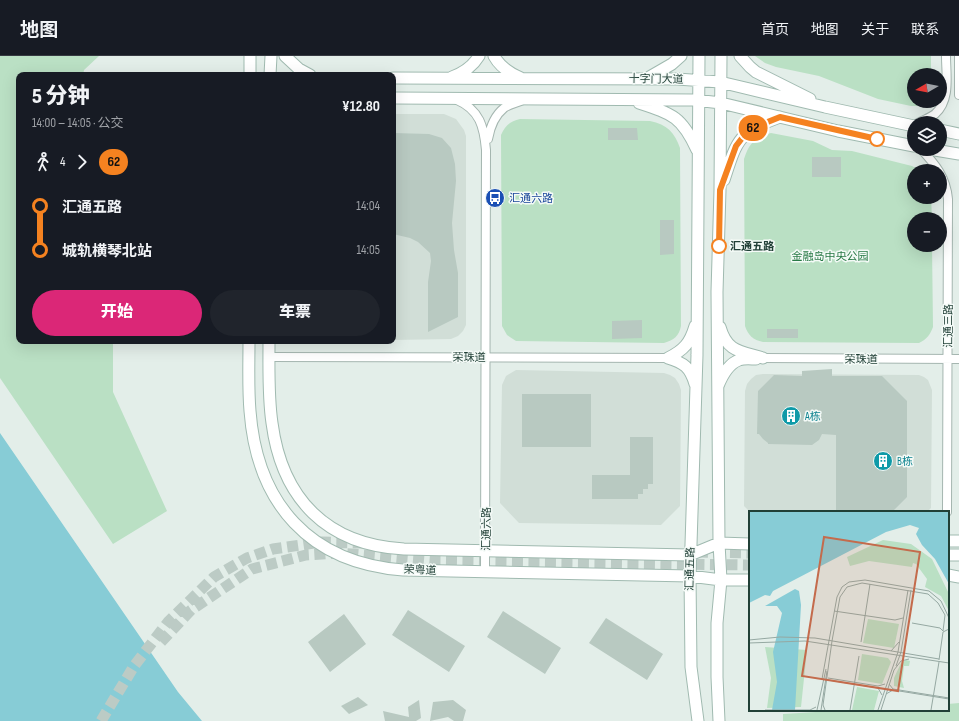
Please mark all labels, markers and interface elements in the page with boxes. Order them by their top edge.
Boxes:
text: 地图 [20,19,58,42]
text: 首页 [761,21,789,38]
text: 地图 [811,21,839,38]
text: 关于 [861,21,889,38]
text: 联系 [911,21,939,38]
north arrow [907,68,947,108]
map controls [907,68,947,252]
street label: 十字门大道 [628,72,684,86]
text: 5 分钟 [32,83,89,110]
text: ¥12.80 [342,97,380,116]
text: 14:00 – 14:05 · 公交 [32,115,124,131]
line badge: 62 [735,115,771,141]
button: layers [907,116,947,156]
text: 62 [747,119,759,136]
unlabelled marker [869,131,885,147]
icon: walk [32,151,54,173]
icon: forward [71,151,93,173]
text: 62 [107,153,120,170]
text: 4 [60,154,65,170]
button: + [907,164,947,204]
bus stop icon: 汇通六路 [484,187,506,209]
place label: 汇通六路 [509,192,553,205]
text: 汇通五路 [62,198,122,217]
text: 14:04 [356,198,380,214]
button: − [907,212,947,252]
marker: 汇通五路 [711,238,727,254]
place label: 汇通五路 [730,240,775,253]
text: 城轨横琴北站 [62,242,152,261]
text: 14:05 [357,242,380,258]
park label: 金融岛中央公园 [792,250,869,263]
button: 开始 [32,290,202,336]
button: 车票 [210,290,380,336]
street label: 汇通三路 [942,304,955,348]
street label: 荣珠道 [453,351,486,364]
street label: 荣珠道 [845,353,878,366]
building icon: A栋 [780,405,802,427]
place label: A栋 [804,410,821,423]
building icon: B栋 [872,450,894,472]
place label: B栋 [897,455,913,468]
street label: 汇通六路 [480,507,493,551]
inset map [749,511,949,711]
street label: 汇通五路 [683,547,697,591]
street label: 荣粤道 [403,563,437,577]

